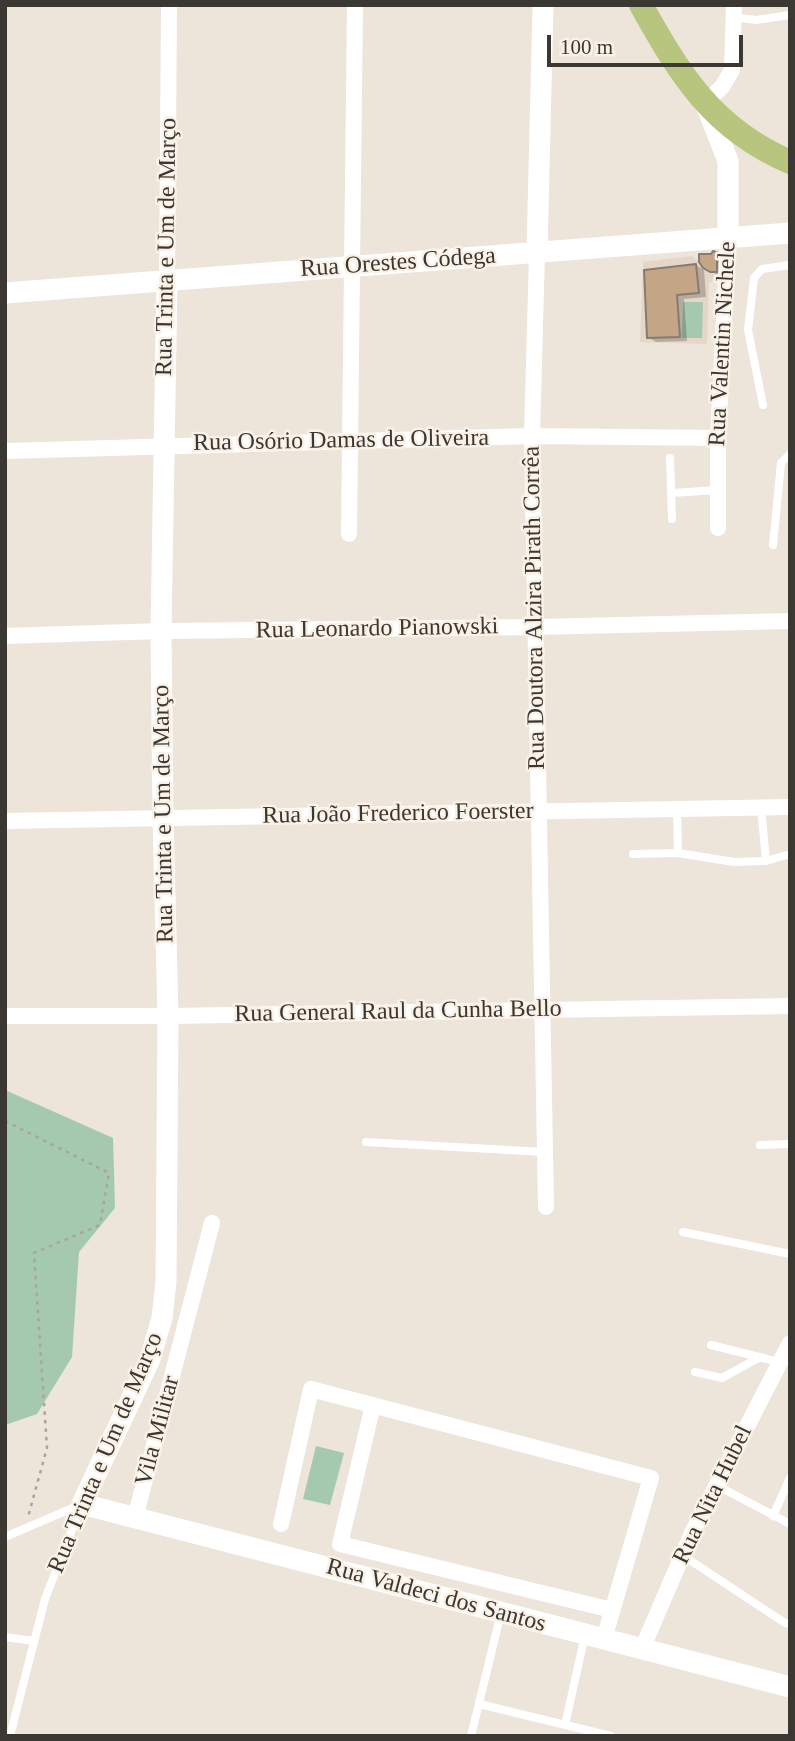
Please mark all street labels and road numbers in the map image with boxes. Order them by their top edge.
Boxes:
street label: Rua Trinta e Um de Março [150,118,184,376]
street label: Rua Valentin Nichele [703,241,743,447]
street label: Rua Orestes Códega [299,242,497,284]
street label: Rua Osório Damas de Oliveira [193,424,489,458]
street label: Rua Doutora Alzira Pirath Corrêa [518,446,552,770]
street label: Rua Leonardo Pianowski [255,612,499,646]
street label: Rua Trinta e Um de Março [147,685,181,943]
street label: Rua João Frederico Foerster [262,797,534,831]
street label: Rua General Raul da Cunha Bello [234,995,562,1029]
street label: Rua Trinta e Um de Março [42,1328,170,1578]
street label: Vila Militar [130,1373,186,1489]
street label: Rua Nita Hubel [667,1421,759,1569]
street label: Rua Valdeci dos Santos [323,1553,549,1639]

